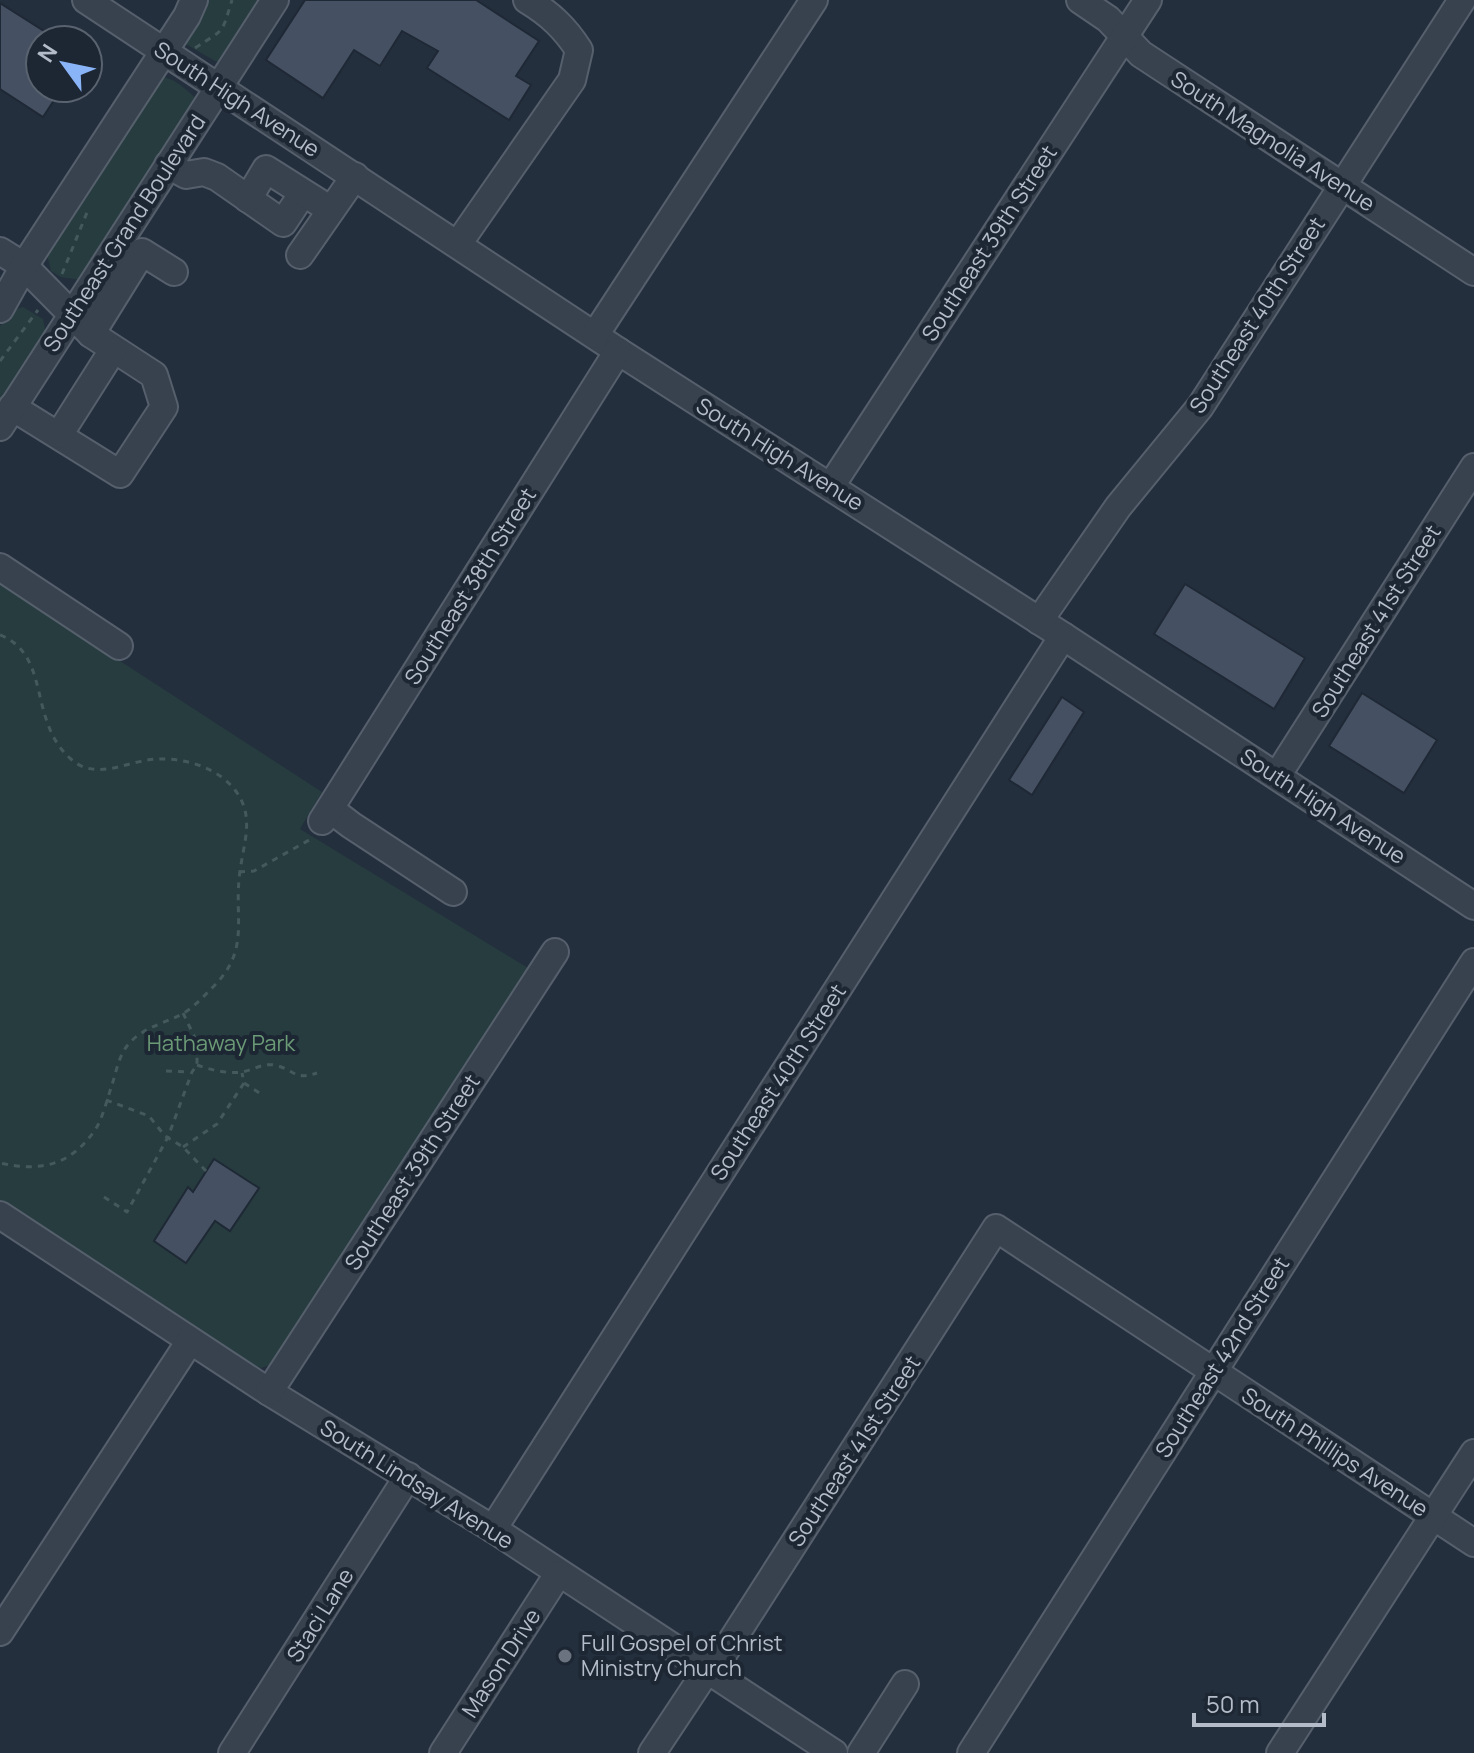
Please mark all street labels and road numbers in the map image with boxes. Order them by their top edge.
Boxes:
street label: South High Avenue [148,34,326,164]
street label: South Magnolia Avenue [1165,64,1381,218]
street label: Southeast Grand Boulevard [36,109,212,357]
street label: Southeast 39th Street [914,139,1064,347]
street label: Southeast 40th Street [1182,211,1332,419]
street label: South High Avenue [691,390,869,518]
street label: Southeast 38th Street [397,482,543,690]
street label: Southeast 41st Street [1304,519,1448,723]
street label: South High Avenue [1234,741,1412,871]
street label: Southeast 40th Street [703,978,853,1186]
street label: Southeast 39th Street [337,1068,487,1276]
street label: Southeast 42nd Street [1148,1251,1296,1463]
street label: Southeast 41st Street [781,1350,927,1552]
street label: South Phillips Avenue [1236,1380,1434,1524]
street label: South Lindsay Avenue [315,1412,520,1556]
street label: Staci Lane [279,1562,361,1668]
street label: Mason Drive [455,1603,547,1723]

